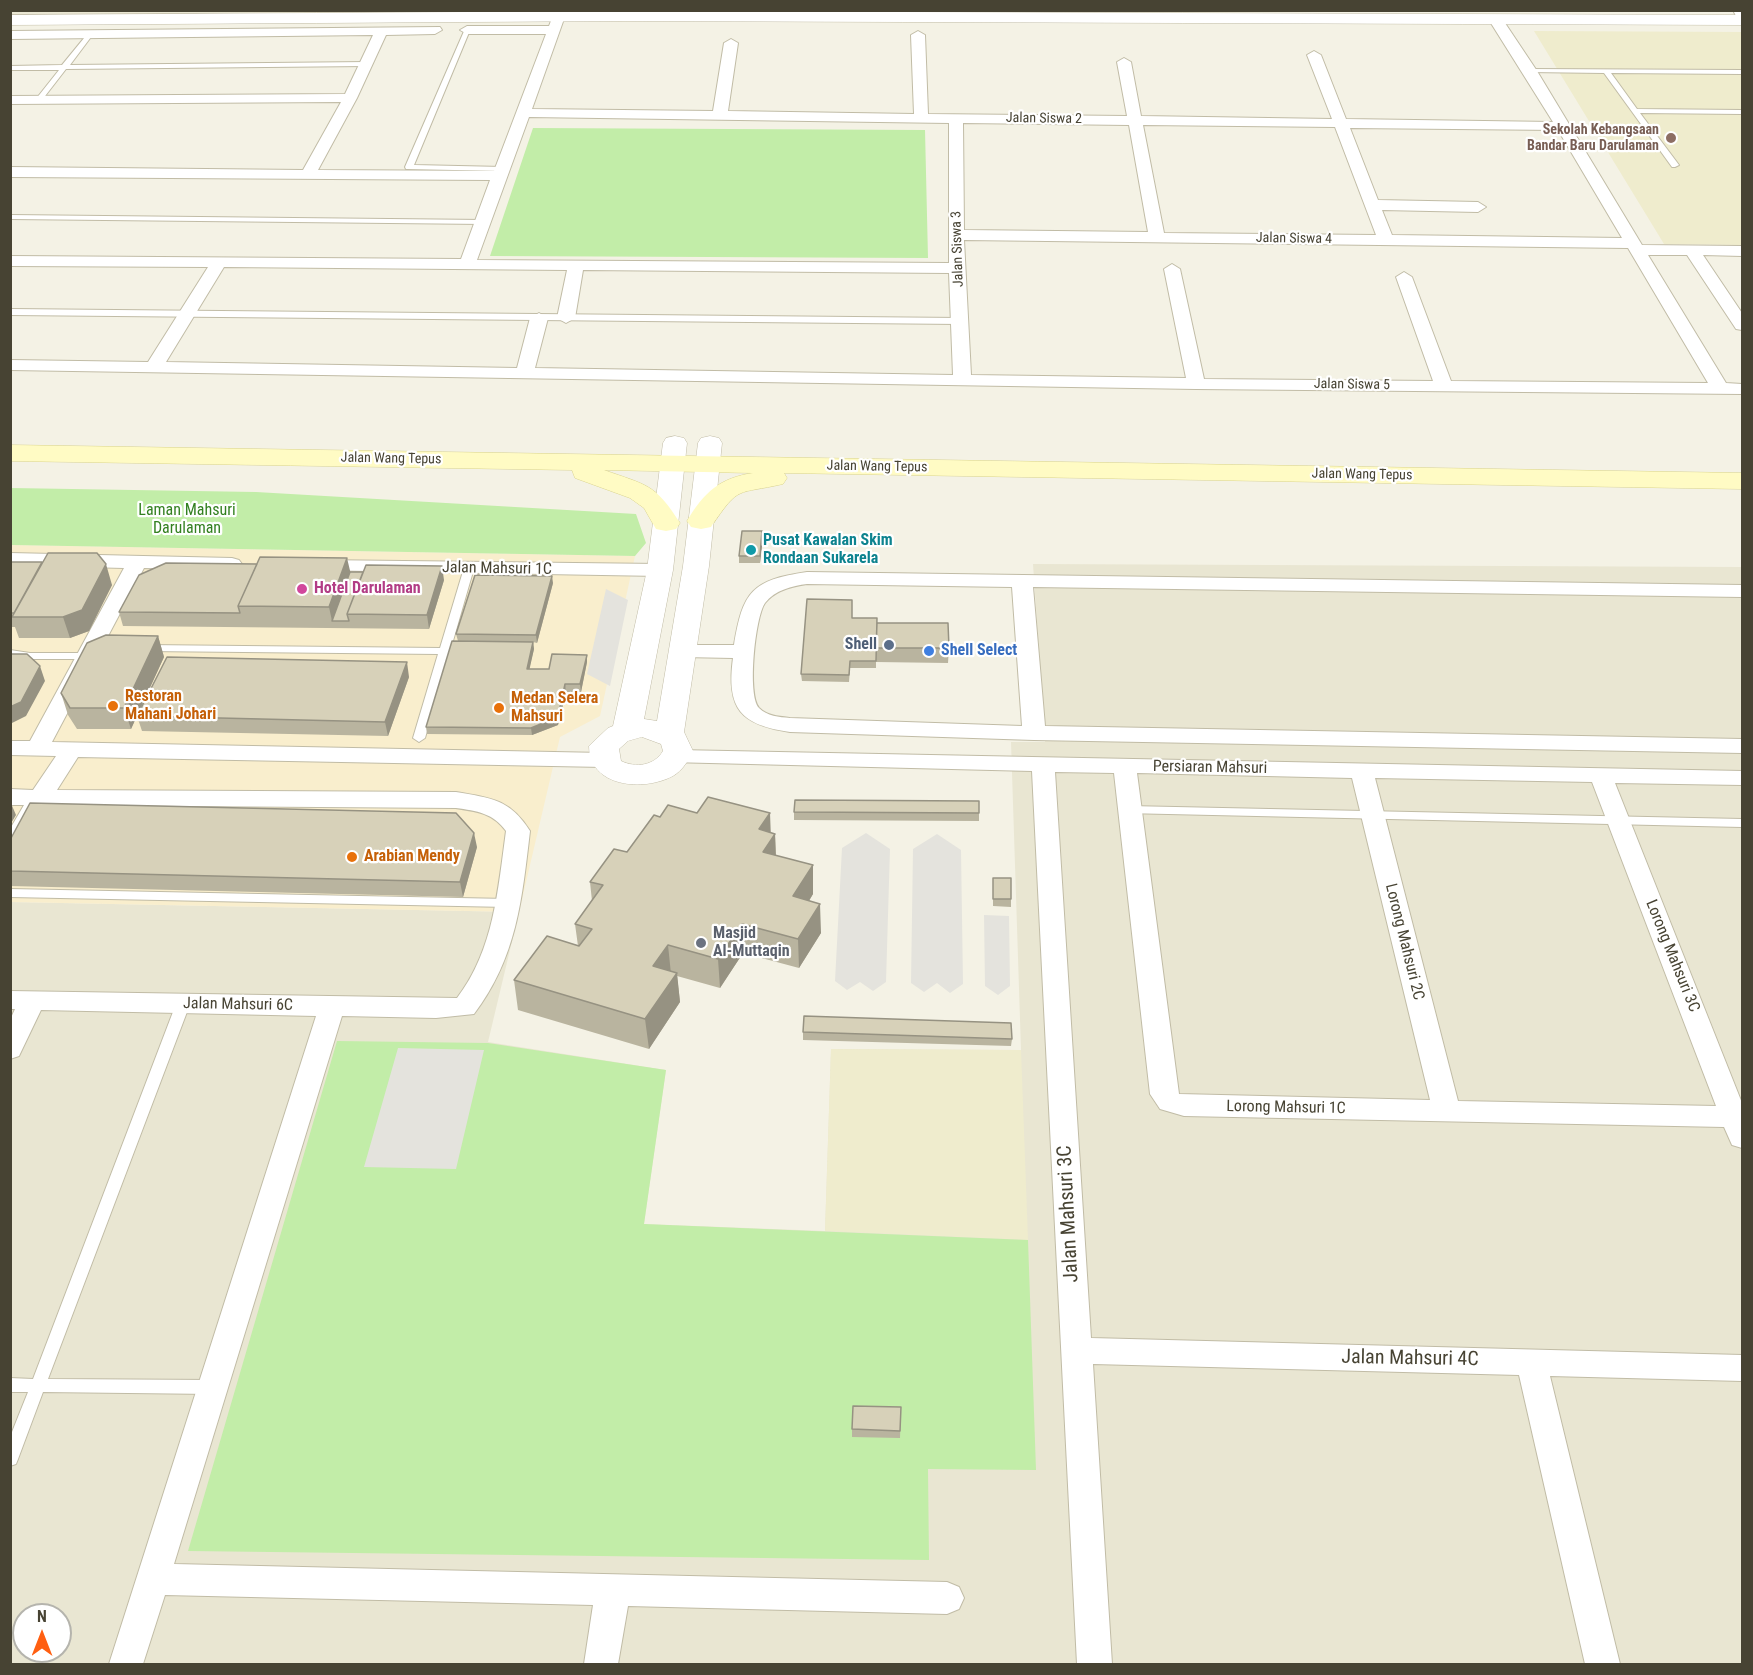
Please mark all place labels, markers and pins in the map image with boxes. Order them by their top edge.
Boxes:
place label: Sekolah Kebangsaan Bandar Baru Darulaman [1527,122,1659,154]
marker: Sekolah Kebangsaan Bandar Baru Darulaman [1664,131,1678,145]
place label: Pusat Kawalan Skim Rondaan Sukarela [763,531,893,569]
marker: Pusat Kawalan Skim Rondaan Sukarela [744,543,758,557]
place label: Hotel Darulaman [314,579,421,599]
marker: Hotel Darulaman [295,582,309,596]
place label: Shell [845,635,877,655]
marker: Shell [882,638,896,652]
place label: Shell Select [941,641,1017,661]
marker: Shell Select [922,644,936,658]
place label: Restoran Mahani Johari [125,687,216,725]
place label: Medan Selera Mahsuri [511,689,598,727]
marker: Restoran Mahani Johari [106,699,120,713]
marker: Medan Selera Mahsuri [492,701,506,715]
place label: Arabian Mendy [364,847,460,867]
marker: Arabian Mendy [345,850,359,864]
place label: Masjid Al-Muttaqin [713,924,790,962]
marker: Masjid Al-Muttaqin [694,936,708,950]

